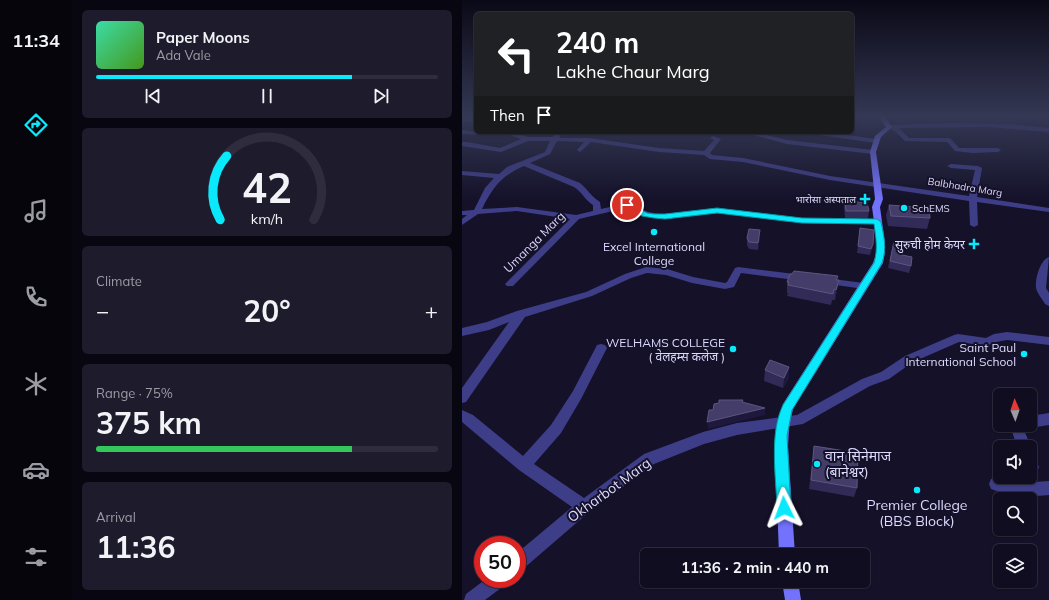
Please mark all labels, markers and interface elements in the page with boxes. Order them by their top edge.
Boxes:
text: 240 m [556,25,639,60]
text: Paper Moons [156,28,250,47]
icon: left [490,28,542,80]
text: 11:34 [12,29,60,52]
text: Ada Vale [156,47,211,63]
text: Lakhe Chaur Marg [556,60,710,83]
icon: previous [142,85,164,107]
icon: pause [256,85,278,107]
icon: next [370,85,392,107]
icon: arrive [533,104,555,126]
text: Then [490,106,525,125]
icon: directions [22,111,50,139]
text: 42 [242,161,292,213]
street label: Balbhadra Marg [927,175,1003,199]
pin [610,188,644,222]
place label: भारोसा अस्पताल [795,193,856,206]
marker: भारोसा अस्पताल [859,193,871,205]
icon: arrive [616,194,638,216]
icon: music [22,197,50,225]
place label: SchEMS [912,202,950,215]
marker: SchEMS [899,203,909,213]
street label: Umanga Marg [500,208,568,276]
text: km/h [251,210,283,228]
marker: Excel International College [649,227,659,237]
place label: सुरुची होम केयर [895,237,966,253]
marker: सुरुची होम केयर [968,238,980,250]
place label: Excel International College [603,239,705,268]
text: Climate [96,273,142,289]
icon: phone [22,283,50,311]
text: 20° [243,292,291,330]
text: − [96,297,109,325]
text: + [425,297,438,325]
place label: WELHAMS COLLEGE ( वेलहम्स कलेज ) [606,335,725,364]
place label: Saint Paul International School [905,340,1016,369]
marker: WELHAMS COLLEGE ( वेलहम्स कलेज ) [728,344,738,354]
marker: Saint Paul International School [1019,349,1029,359]
icon: climate [22,370,50,398]
text: Range · 75% [96,385,173,401]
north arrow [993,388,1037,432]
map controls [993,388,1037,588]
text: 375 km [96,404,202,442]
button: sound [993,440,1037,484]
place label: वान सिनेमाज (बानेश्वर) [825,447,892,481]
street label: Okharbot Marg [564,454,654,526]
icon: car [22,456,50,484]
marker: वान सिनेमाज (बानेश्वर) [812,459,822,469]
marker: Premier College (BBS Block) [912,485,922,495]
position arrow [763,487,805,529]
button: search [993,492,1037,536]
place label: Premier College (BBS Block) [867,496,967,530]
text: Arrival [96,509,136,525]
text: 11:36 [96,528,175,566]
speed limit sign: 50 [474,536,526,588]
icon: filters [22,543,50,571]
button: layers [993,544,1037,588]
text: 11:36 · 2 min · 440 m [681,558,829,577]

